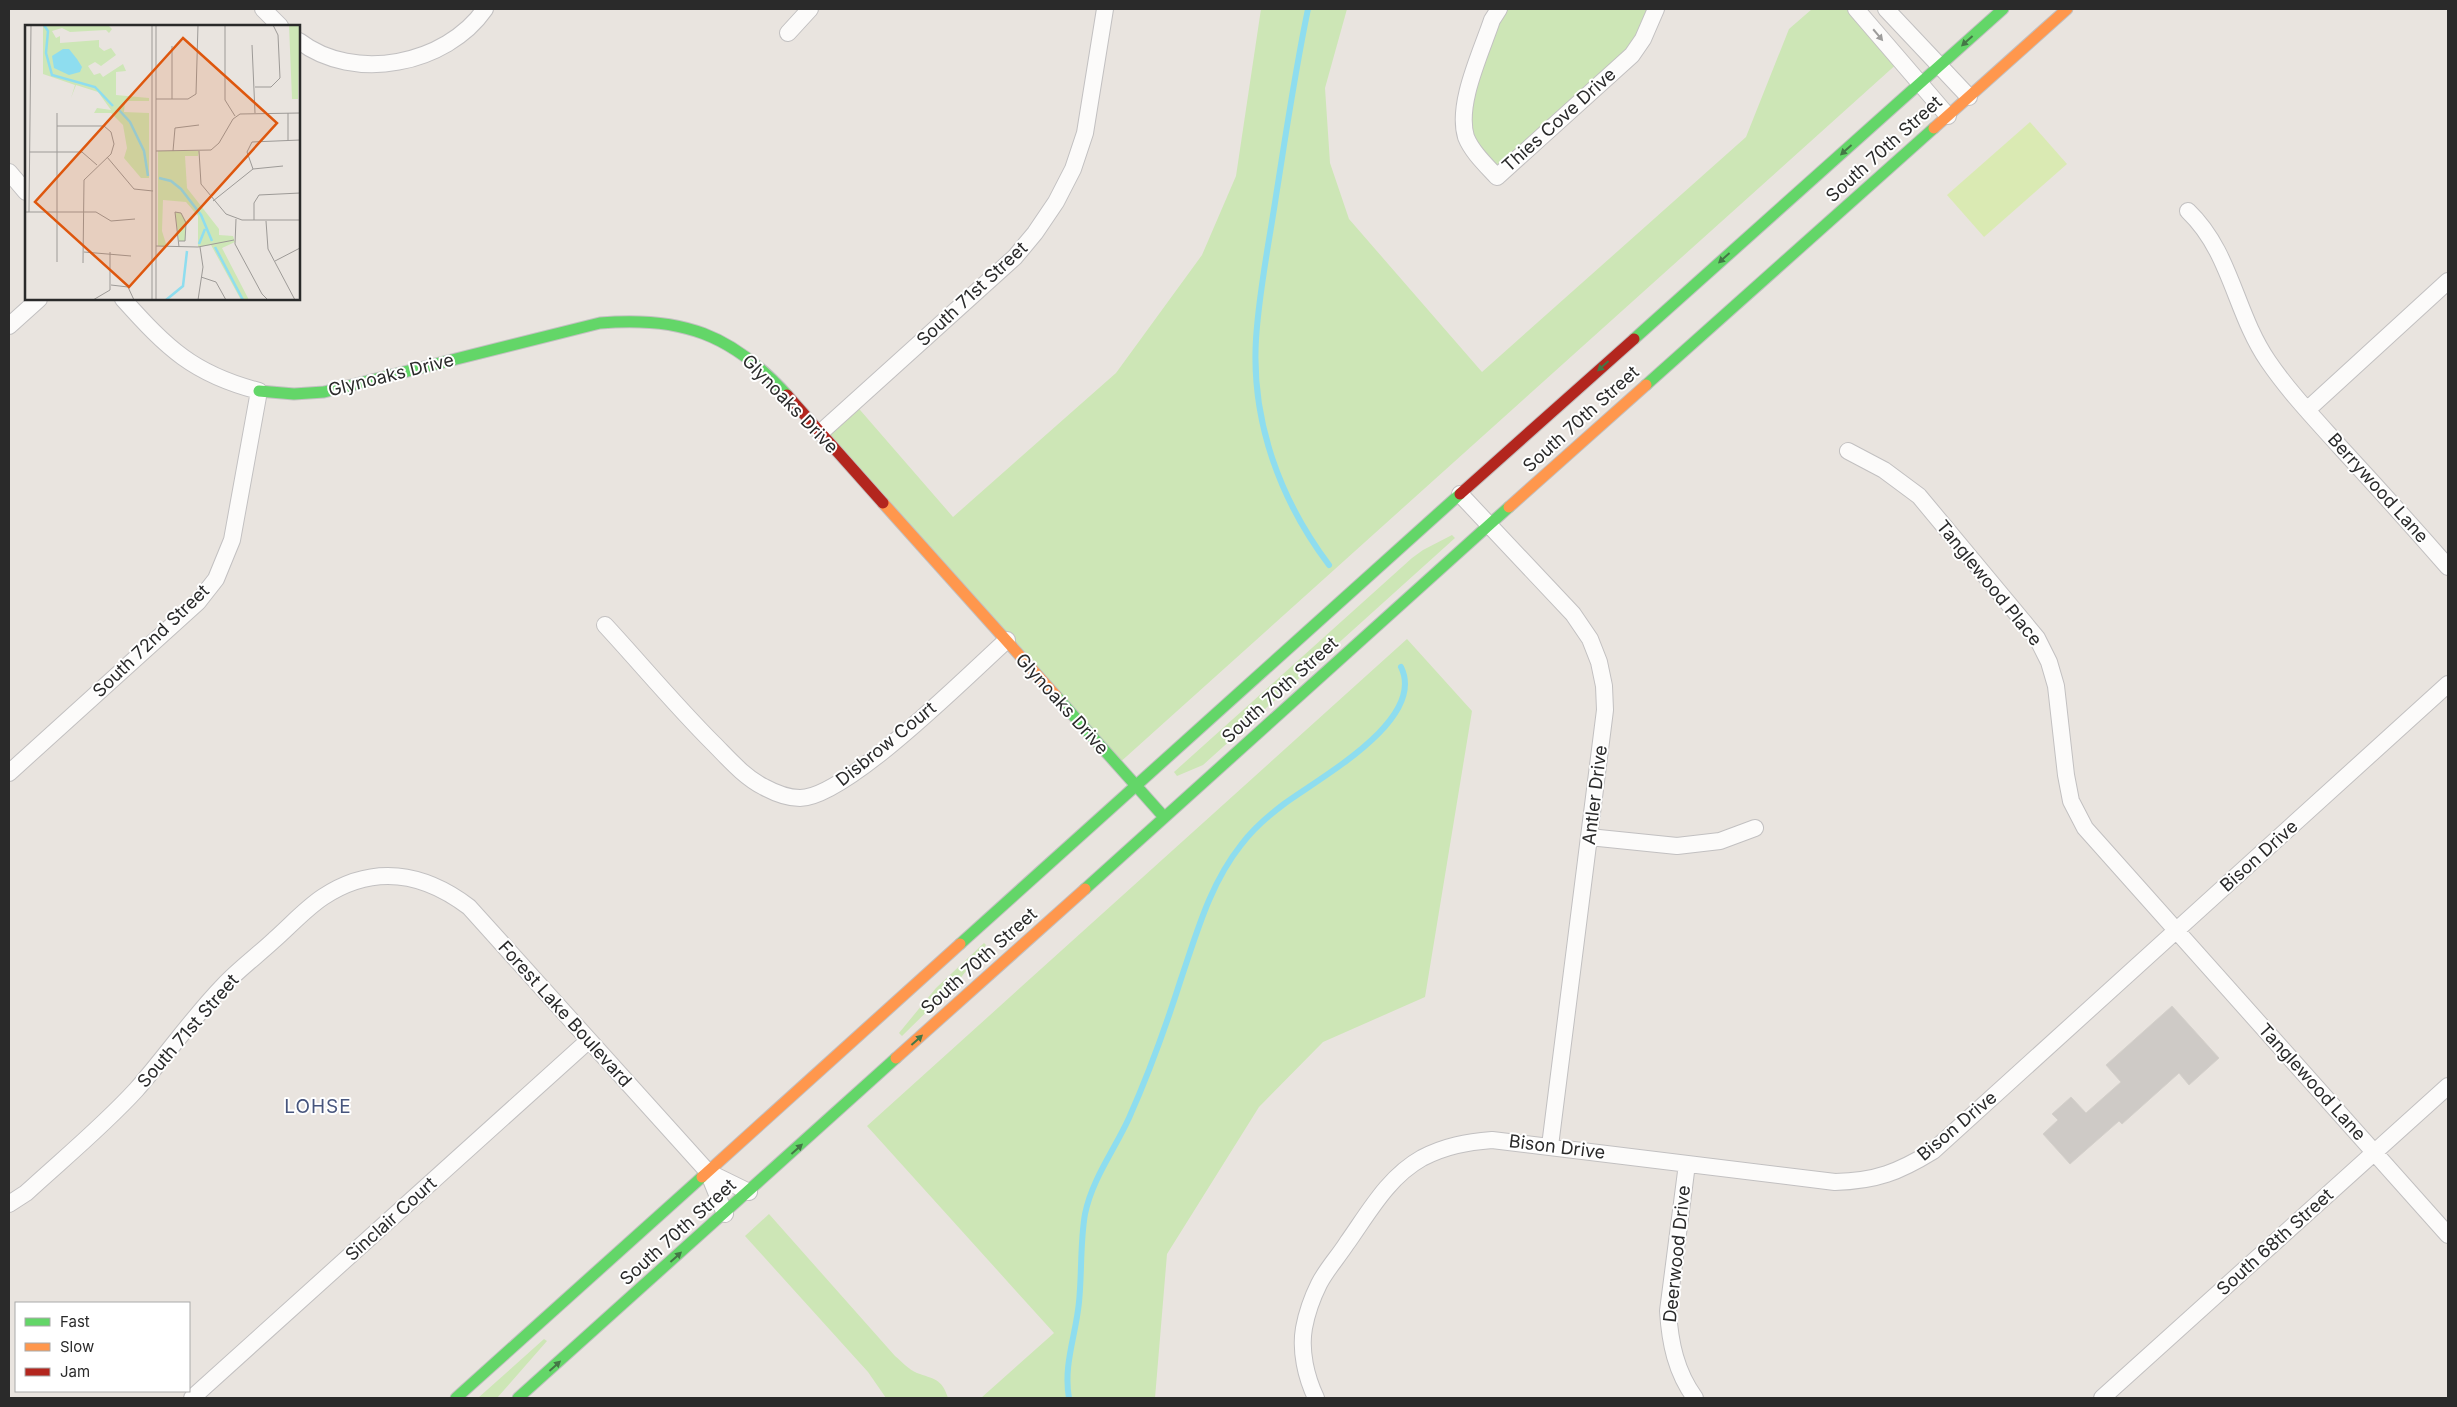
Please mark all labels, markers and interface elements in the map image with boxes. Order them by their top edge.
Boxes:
inset map [25,25,300,300]
one-way arrow [1872,29,1883,42]
one-way arrow [1961,35,1973,47]
street label: Thies Cove Drive [1498,63,1620,176]
street label: South 70th Street [1821,91,1946,206]
one-way arrow [1840,144,1852,156]
street label: South 71st Street [912,237,1031,350]
one-way arrow [1719,252,1731,264]
street label: Glynoaks Drive [326,349,456,400]
street label: Glynoaks Drive [738,350,843,457]
one-way arrow [1598,360,1610,372]
street label: South 70th Street [1518,361,1643,476]
street label: Berrywood Lane [2324,429,2433,547]
street label: Tanglewood Place [1932,516,2046,650]
street label: South 72nd Street [88,580,213,701]
street label: South 70th Street [1217,632,1342,747]
street label: Glynoaks Drive [1011,649,1113,759]
street label: Disbrow Court [832,697,940,790]
street label: Antler Drive [1578,744,1611,846]
street label: Bison Drive [2216,815,2302,896]
street label: South 70th Street [916,903,1041,1018]
street label: Forest Lake Boulevard [494,936,636,1091]
street label: South 71st Street [133,970,243,1092]
street label: Tanglewood Lane [2254,1019,2370,1144]
one-way arrow [911,1034,923,1046]
street label: Bison Drive [1913,1086,2001,1165]
district label: LOHSE [284,1095,352,1118]
street label: Bison Drive [1508,1130,1606,1163]
one-way arrow [790,1143,802,1155]
street label: Sinclair Court [341,1172,441,1265]
street label: South 70th Street [615,1174,740,1289]
street label: Deerwood Drive [1659,1184,1694,1323]
street label: South 68th Street [2212,1184,2337,1299]
one-way arrow [669,1252,682,1263]
legend [15,1302,190,1392]
text: Fast [60,1312,90,1331]
text: Slow [60,1337,94,1356]
one-way arrow [548,1360,560,1372]
text: Jam [60,1362,90,1381]

